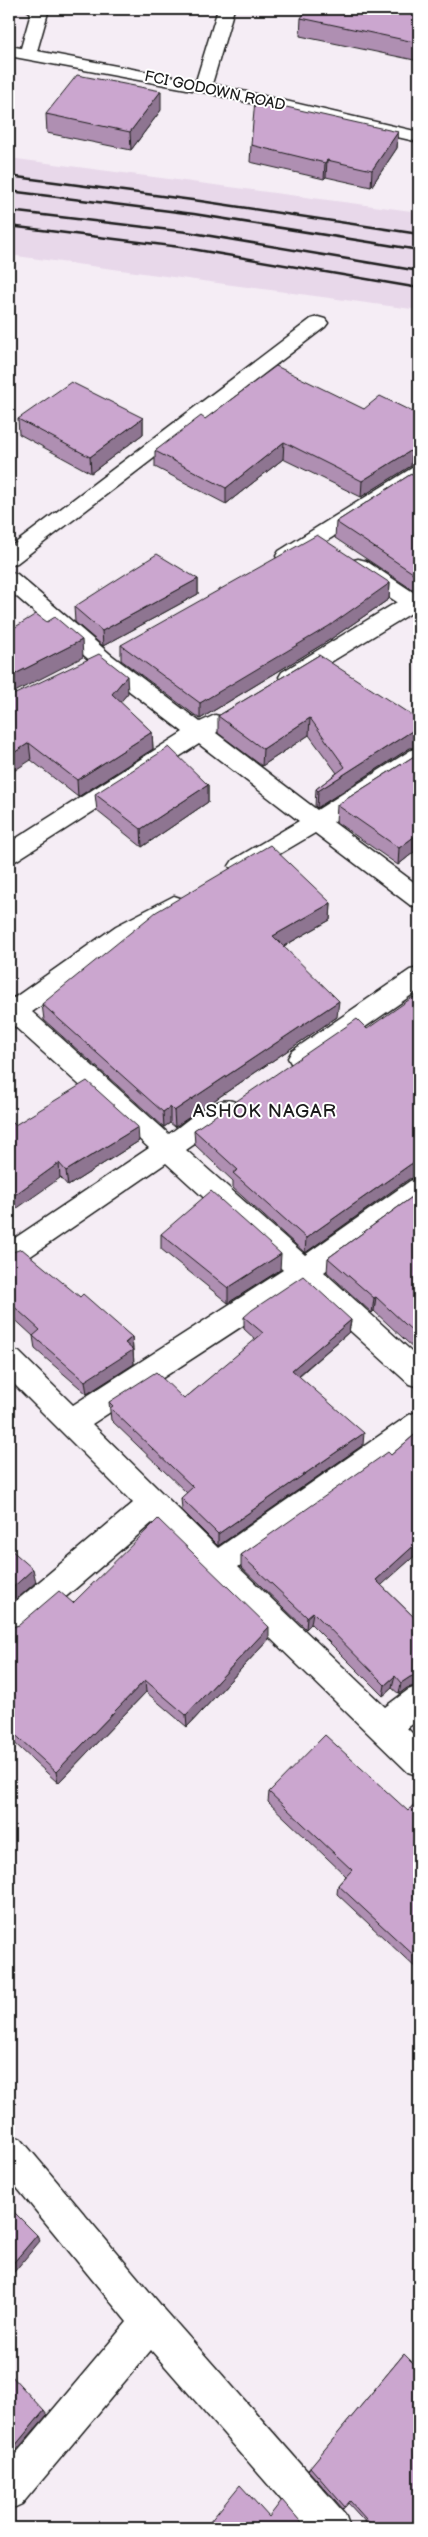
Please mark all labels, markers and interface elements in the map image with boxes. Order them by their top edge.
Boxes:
street label: FCI GODOWN ROAD [143,67,287,115]
district label: ASHOK NAGAR [193,1100,337,1123]

